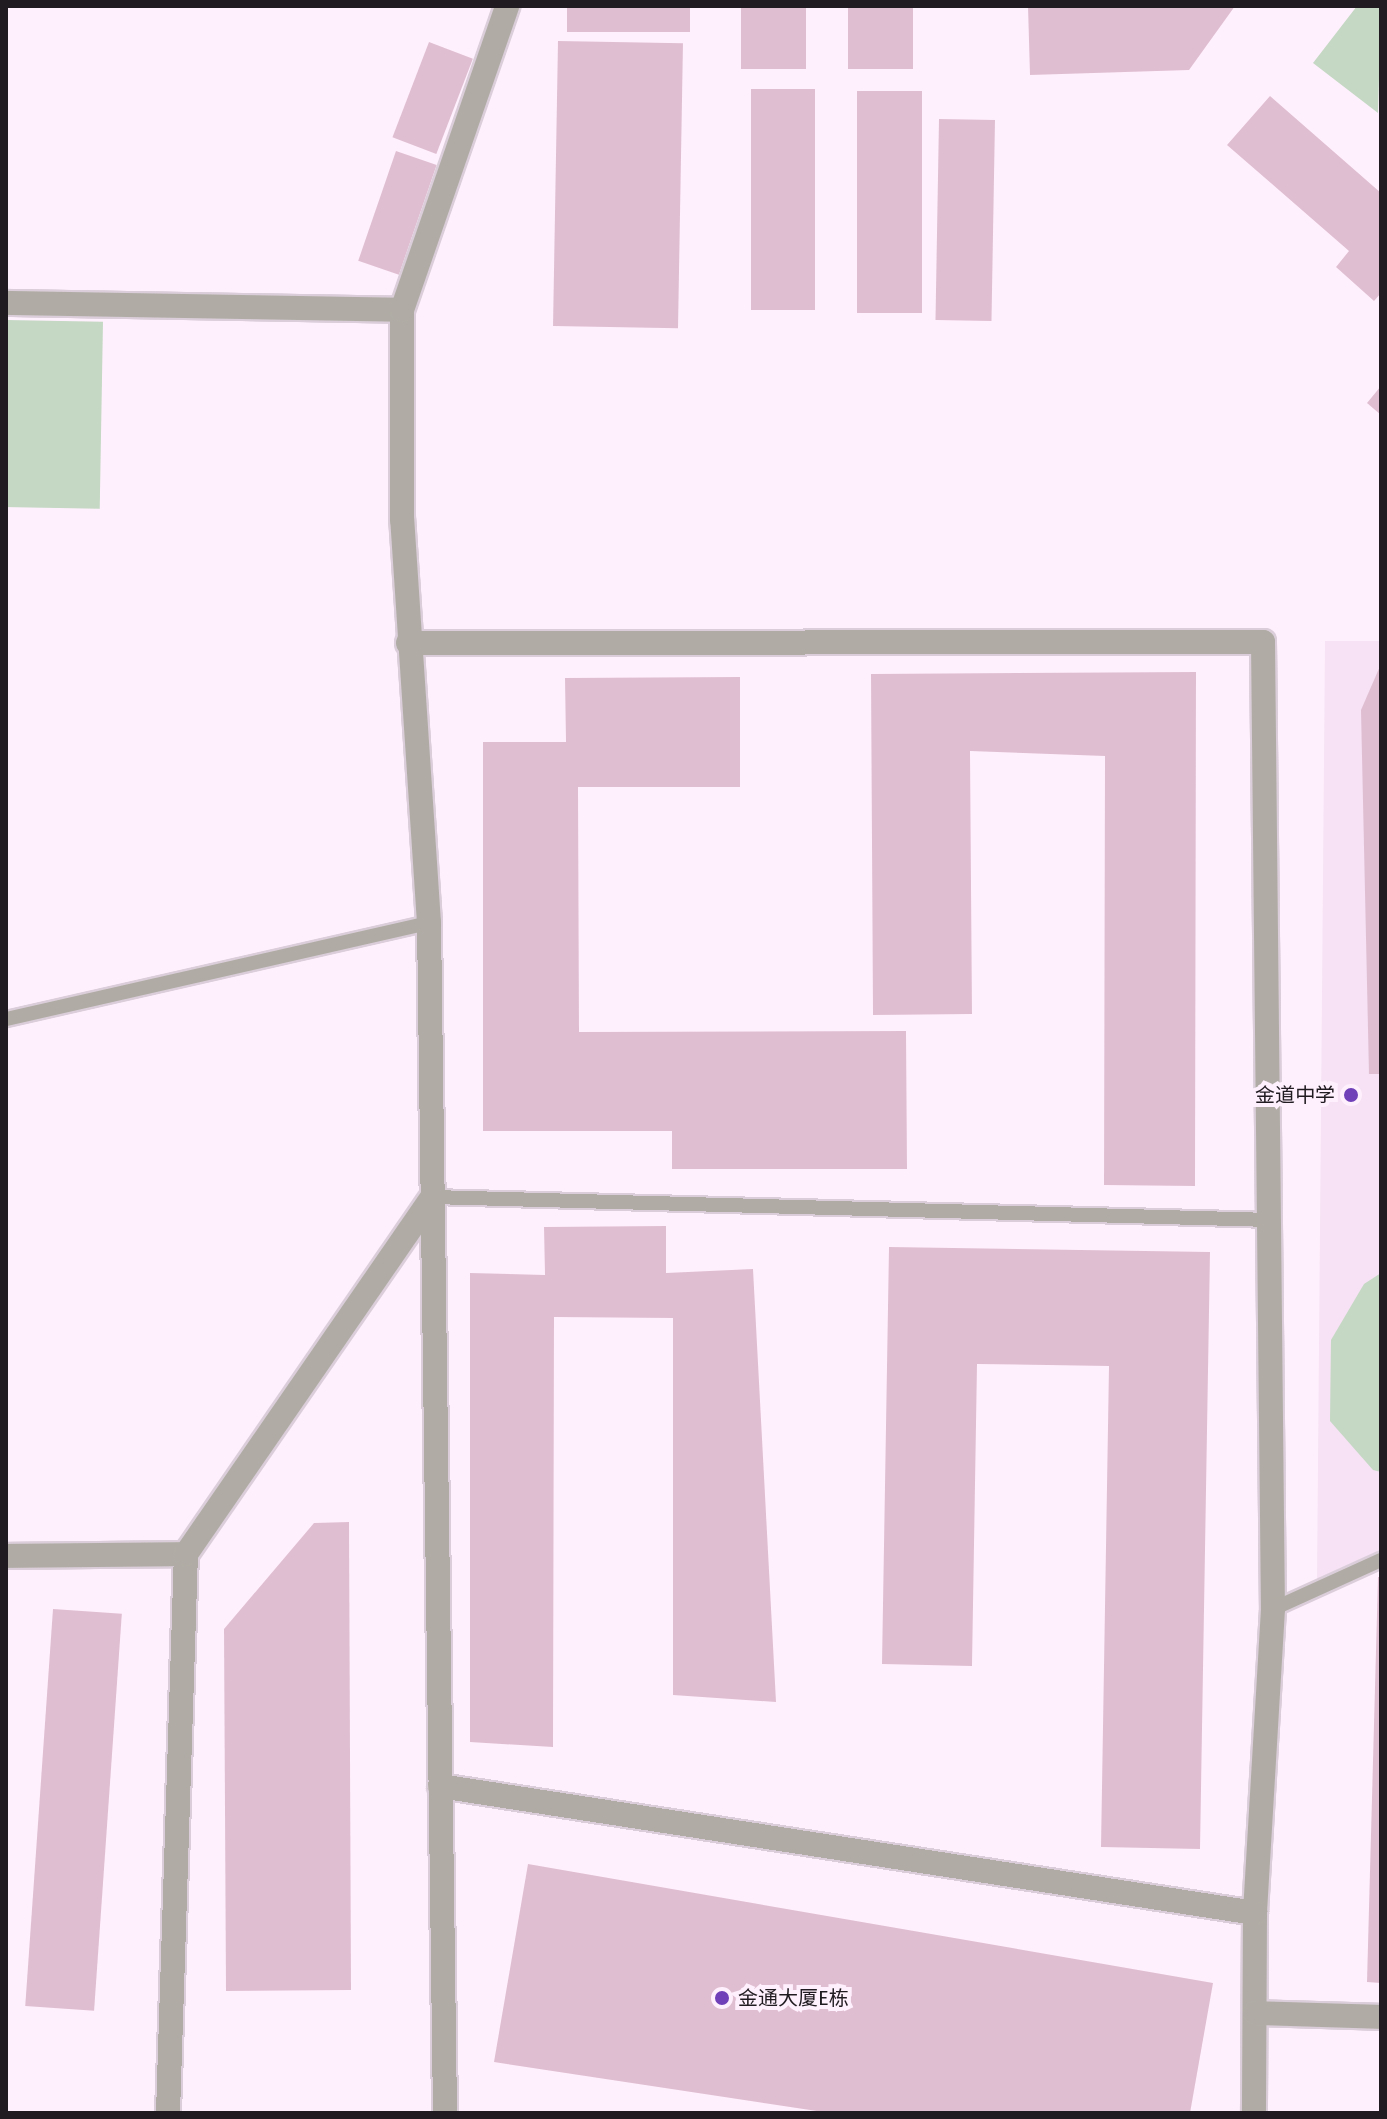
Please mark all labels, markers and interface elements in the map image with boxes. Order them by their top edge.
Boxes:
place label: 金道中学 [1255,1083,1335,1107]
marker: 金道中学 [1342,1086,1360,1104]
place label: 金通大厦E栋 [738,1986,849,2010]
marker: 金通大厦E栋 [713,1989,731,2007]

